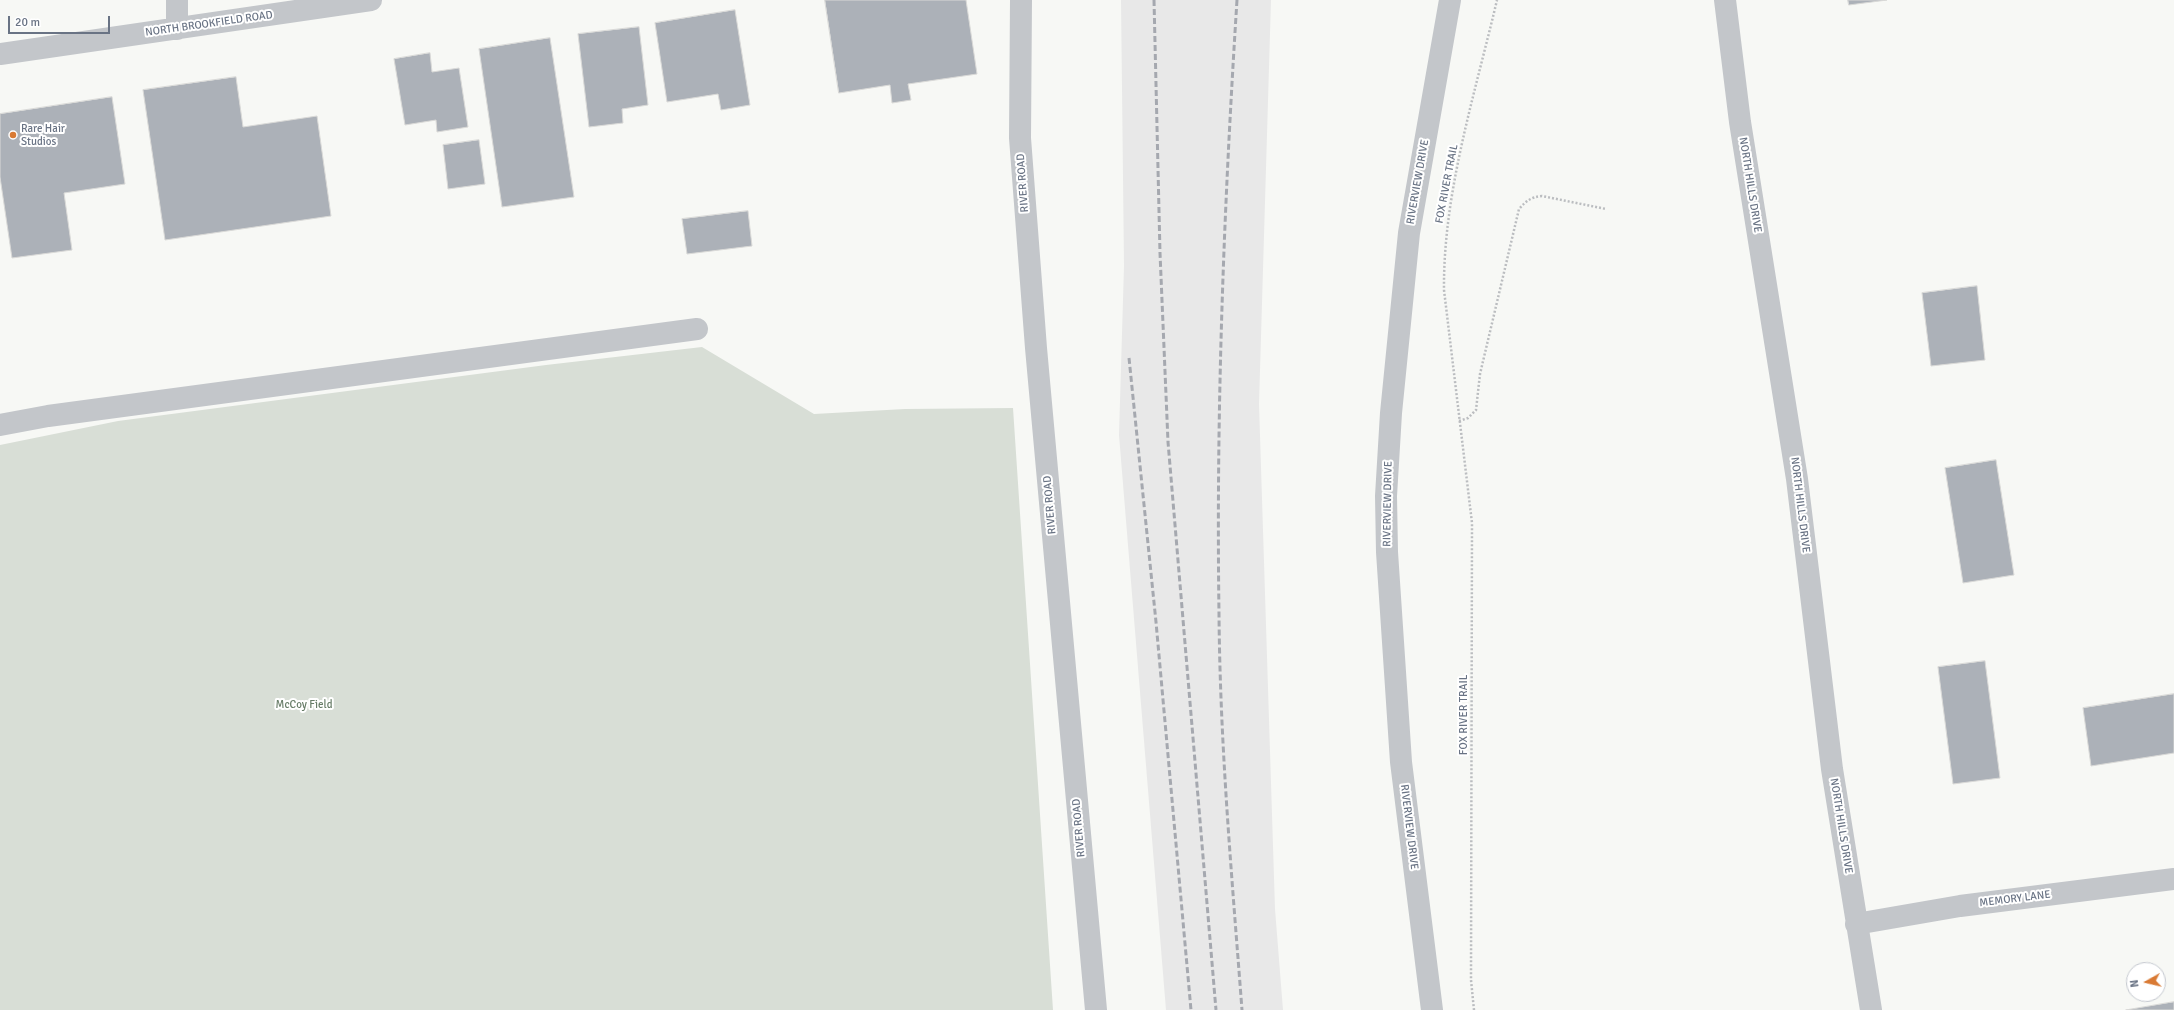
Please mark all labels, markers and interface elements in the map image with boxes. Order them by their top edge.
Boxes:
scale bar [10,8,112,34]
street label: NORTH BROOKFIELD ROAD [145,9,273,39]
text: 20 m [15,15,40,30]
place label: Rare Hair Studios [21,122,65,148]
marker: Rare Hair Studios [8,130,18,140]
street label: NORTH HILLS DRIVE [1736,136,1764,234]
street label: RIVERVIEW DRIVE [1404,139,1432,225]
street label: FOX RIVER TRAIL [1433,143,1461,225]
street label: RIVER ROAD [1014,153,1032,213]
street label: NORTH HILLS DRIVE [1788,456,1812,554]
street label: RIVERVIEW DRIVE [1381,461,1395,547]
street label: RIVER ROAD [1041,475,1059,535]
street label: FOX RIVER TRAIL [1457,675,1471,755]
park label: McCoy Field [276,698,332,712]
street label: NORTH HILLS DRIVE [1827,777,1855,875]
street label: RIVERVIEW DRIVE [1397,784,1421,870]
street label: RIVER ROAD [1070,798,1088,858]
street label: MEMORY LANE [1979,888,2051,910]
north arrow [2126,962,2166,1002]
text: N [2128,979,2142,988]

